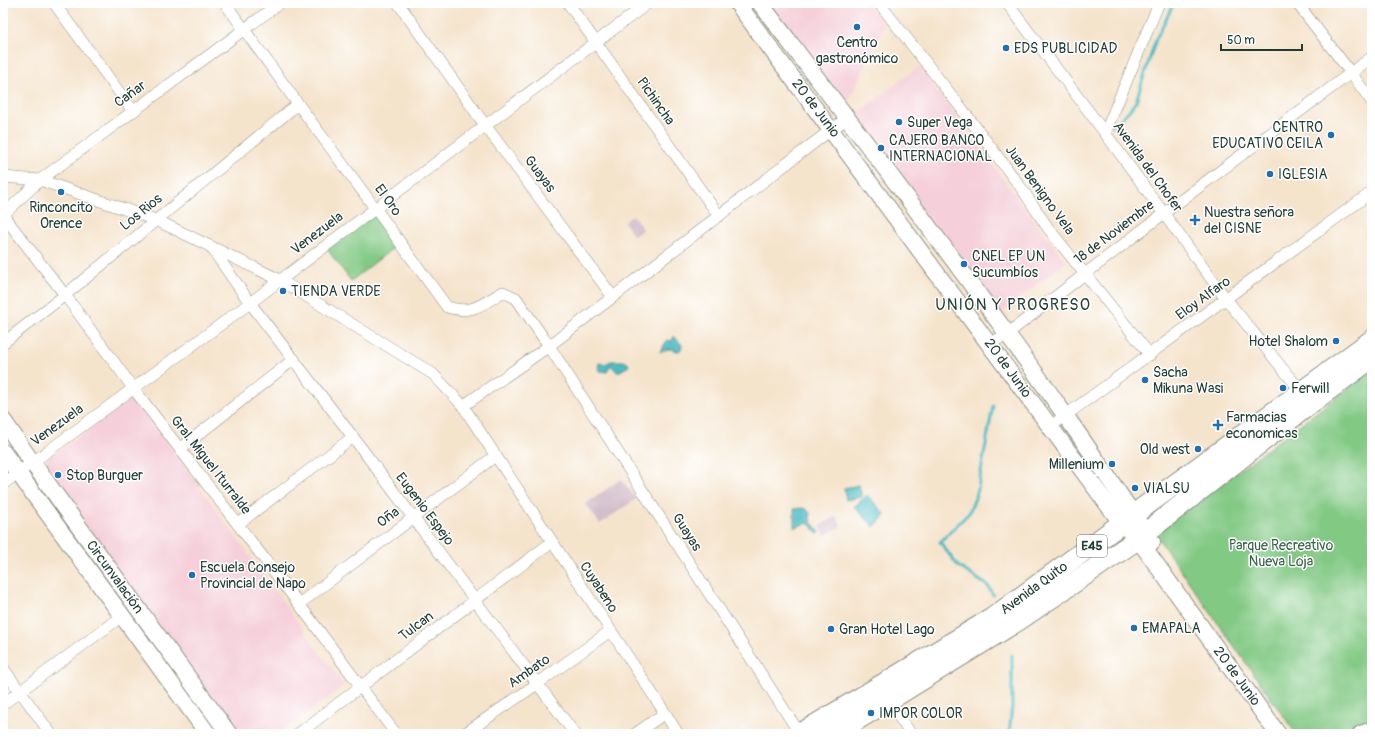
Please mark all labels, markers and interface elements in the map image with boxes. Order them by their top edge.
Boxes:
marker: Centro gastronómico [852,22,862,32]
scale bar [1221,26,1302,52]
text: 50 m [1227,33,1255,48]
place label: Centro gastronómico [816,34,899,67]
place label: EDS PUBLICIDAD [1014,40,1117,57]
marker: EDS PUBLICIDAD [1001,43,1011,53]
street label: Pichincha [633,74,679,128]
street label: 20 de Junio [788,75,844,141]
street label: Cañar [111,77,149,111]
place label: Super Vega [907,114,973,131]
marker: Super Vega [894,117,904,127]
street label: Avenida del Chofer [1109,118,1187,216]
place label: CENTRO EDUCATIVO CEILA [1212,119,1323,152]
marker: CENTRO EDUCATIVO CEILA [1326,130,1336,140]
place label: CAJERO BANCO INTERNACIONAL [889,132,992,165]
street label: Juan Benigno Vela [1002,142,1078,238]
marker: CAJERO BANCO INTERNACIONAL [876,143,886,153]
street label: Guayas [521,152,560,196]
place label: IGLESIA [1278,166,1328,183]
marker: IGLESIA [1265,169,1275,179]
street label: El Oro [371,181,405,219]
marker: Rinconcito Orence [56,187,66,197]
street label: Los Rios [117,189,166,234]
street label: 18 de Noviembre [1071,196,1158,268]
place label: Rinconcito Orence [29,199,93,232]
place label: Nuestra señora del CISNE [1204,204,1294,237]
street label: Venezuela [288,208,346,258]
marker: Nuestra señora del CISNE [1189,214,1201,226]
place label: CNEL EP UN Sucumbíos [972,248,1045,281]
marker: CNEL EP UN Sucumbíos [959,259,969,269]
street label: Eloy Alfaro [1172,272,1234,324]
place label: TIENDA VERDE [291,283,380,300]
marker: TIENDA VERDE [278,286,288,296]
district label: UNIÓN Y PROGRESO [935,294,1091,315]
place label: Hotel Shalom [1249,333,1328,350]
street label: 20 de Junio [981,335,1035,401]
marker: Hotel Shalom [1331,336,1341,346]
place label: Sacha Mikuna Wasi [1153,364,1224,397]
marker: Sacha Mikuna Wasi [1140,375,1150,385]
place label: Ferwill [1291,380,1330,397]
marker: Ferwill [1278,383,1288,393]
street label: Venezuela [27,400,87,450]
place label: Farmacias economicas [1226,409,1298,442]
street label: Gral. Miguel Iturralde [167,412,255,518]
marker: Farmacias economicas [1213,420,1223,430]
place label: Old west [1140,441,1190,458]
marker: Old west [1193,444,1203,454]
place label: Millenium [1049,456,1104,473]
marker: Millenium [1107,459,1117,469]
place label: Stop Burguer [66,467,143,484]
street label: Eugenio Espejo [392,469,458,549]
marker: Stop Burguer [53,470,63,480]
place label: VIALSU [1143,480,1190,497]
marker: VIALSU [1130,483,1140,493]
street label: Oña [374,503,402,531]
street label: Guayas [669,510,706,555]
road number: E45 [1077,535,1107,557]
street label: Circunvalación [83,537,147,617]
park label: Parque Recreativo Nueva Loja [1229,537,1334,570]
street label: Cuyabeno [576,558,622,616]
street label: Avenida Quito [997,558,1071,618]
place label: Escuela Consejo Provincial de Napo [200,559,306,592]
marker: Escuela Consejo Provincial de Napo [187,570,197,580]
street label: Tulcan [395,607,437,644]
place label: EMAPALA [1142,620,1201,637]
place label: Gran Hotel Lago [839,621,935,638]
marker: EMAPALA [1129,623,1139,633]
marker: Gran Hotel Lago [826,624,836,634]
street label: 20 de Junio [1210,643,1264,709]
street label: Ambato [505,650,554,692]
place label: IMPOR COLOR [879,705,963,722]
marker: IMPOR COLOR [866,708,876,718]

